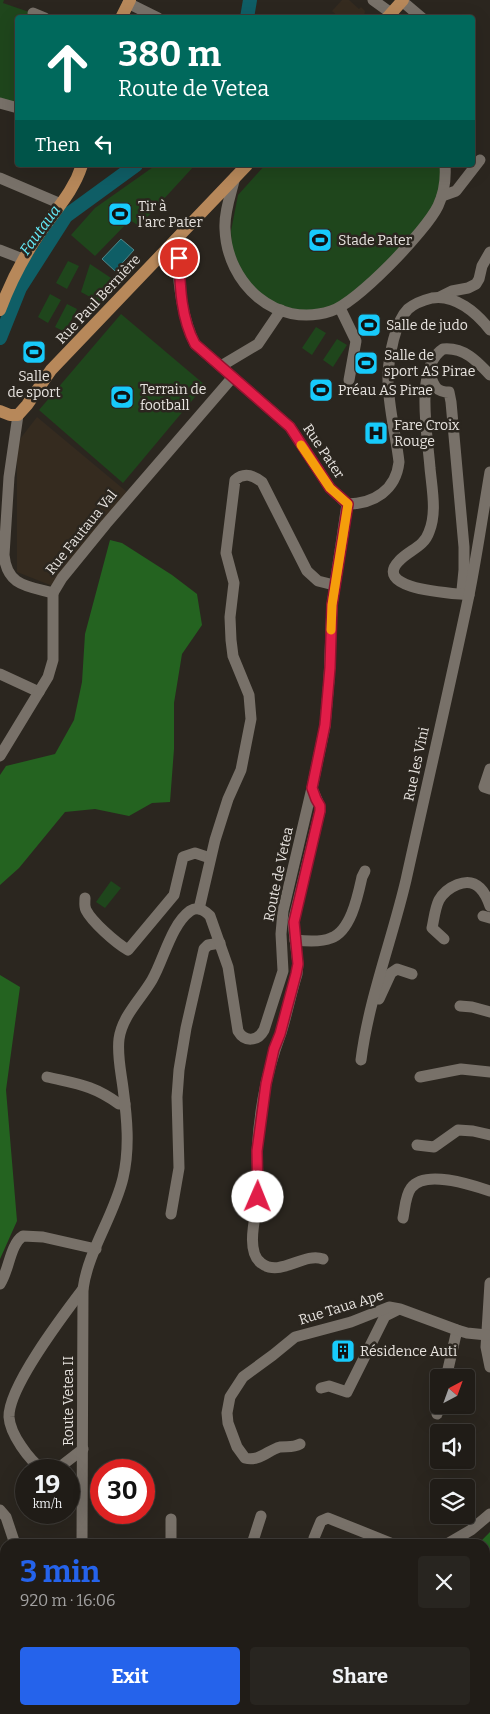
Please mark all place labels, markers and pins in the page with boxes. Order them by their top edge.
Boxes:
place label: Tir à l'arc Pater [138,198,203,231]
sports icon: Tir à l'arc Pater [107,201,133,227]
sports icon: Stade Pater [307,227,333,253]
place label: Stade Pater [338,232,412,249]
pin [158,237,200,279]
sports icon: Salle de judo [356,312,382,338]
place label: Salle de judo [386,317,468,334]
sports icon: Salle de sport [21,339,47,365]
place label: Salle de sport AS Pirae [384,347,475,380]
sports icon: Salle de sport AS Pirae [353,350,379,376]
place label: Salle de sport [7,368,61,401]
sports icon: Préau AS Pirae [308,377,334,403]
place label: Terrain de football [140,381,206,414]
place label: Préau AS Pirae [338,382,433,399]
sports icon: Terrain de football [109,384,135,410]
place label: Fare Croix Rouge [394,417,460,450]
hospital icon: Fare Croix Rouge [363,420,389,446]
building icon: Résidence Auti [330,1338,356,1364]
place label: Résidence Auti [360,1343,457,1360]

